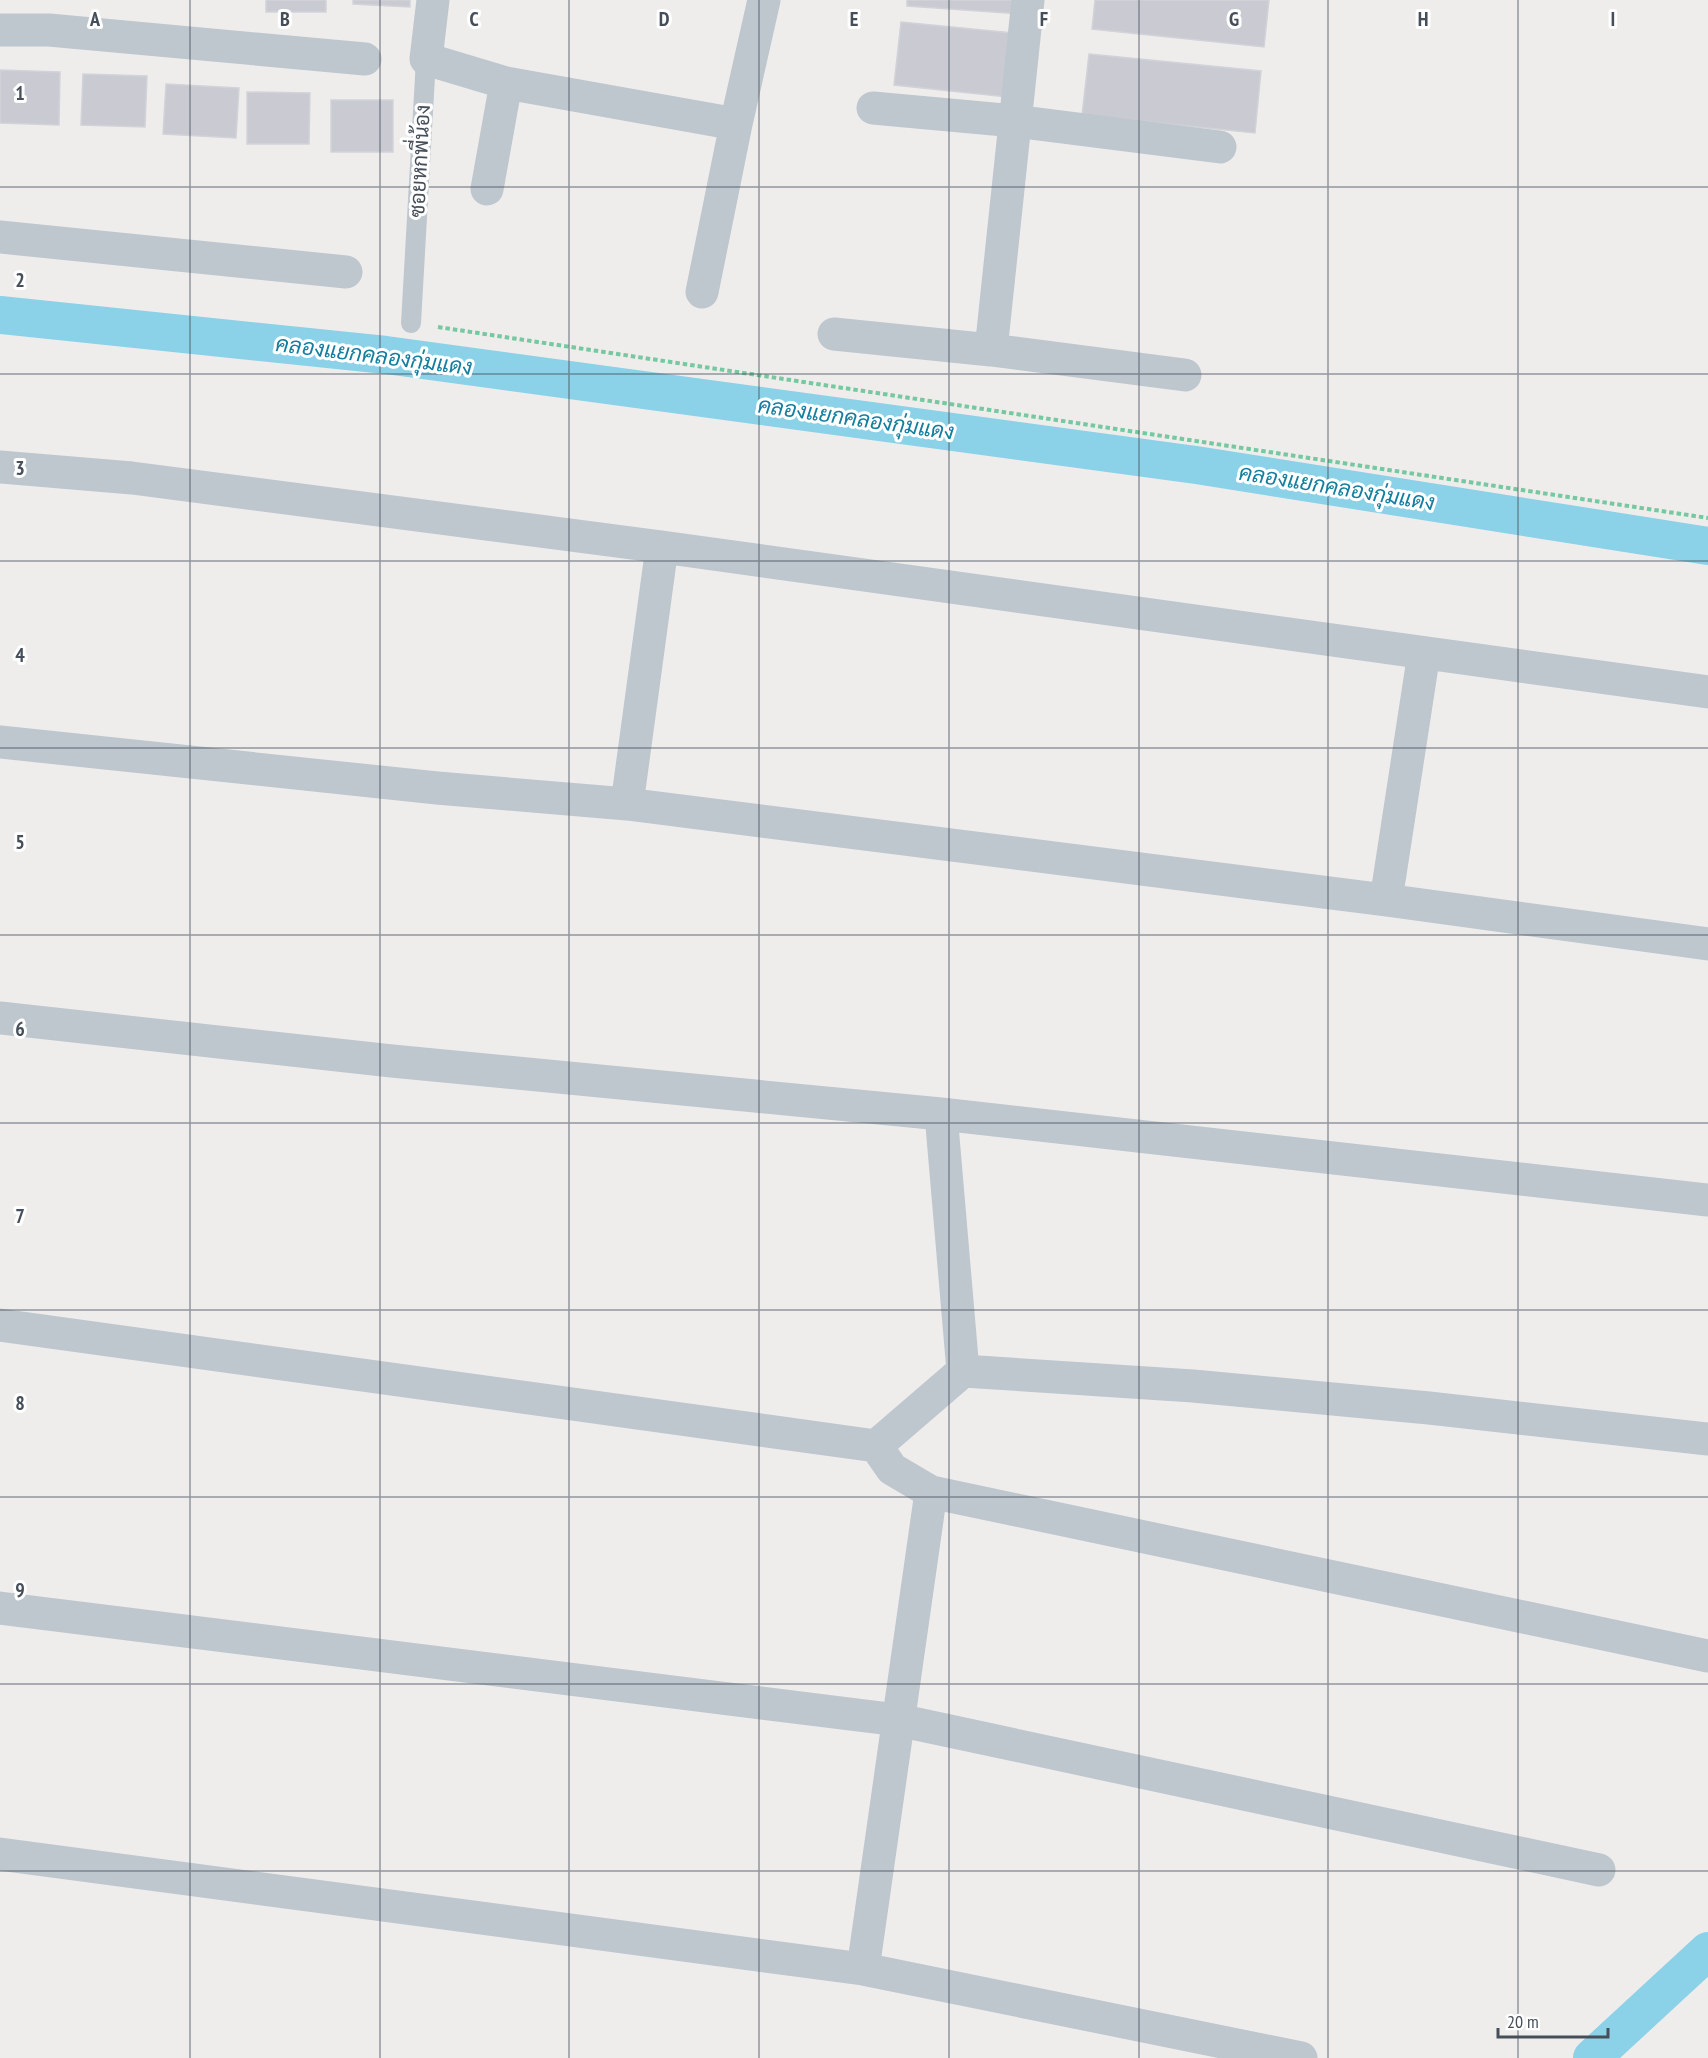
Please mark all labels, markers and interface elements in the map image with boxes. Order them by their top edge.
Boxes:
text: A [89,6,101,32]
text: B [280,6,290,32]
text: C [469,6,479,32]
text: D [659,6,670,32]
text: E [850,6,858,32]
text: F [1040,6,1048,32]
text: G [1229,6,1239,32]
text: H [1418,6,1428,32]
text: I [1611,6,1615,32]
text: 1 [15,80,25,106]
street label: ซอยหกพี่น้อง [397,103,436,218]
text: 2 [15,267,25,293]
water label: คลองแยกคลองกุ่มแดง [274,329,474,383]
water label: คลองแยกคลองกุ่มแดง [756,390,956,448]
text: 3 [15,455,25,481]
water label: คลองแยกคลองกุ่มแดง [1237,458,1437,518]
text: 4 [15,642,25,668]
text: 5 [15,829,25,855]
text: 6 [15,1016,25,1042]
text: 7 [15,1203,25,1229]
text: 8 [15,1390,25,1416]
text: 9 [15,1577,25,1603]
scale bar [1498,2001,1608,2039]
text: 20 m [1507,2010,1539,2033]

